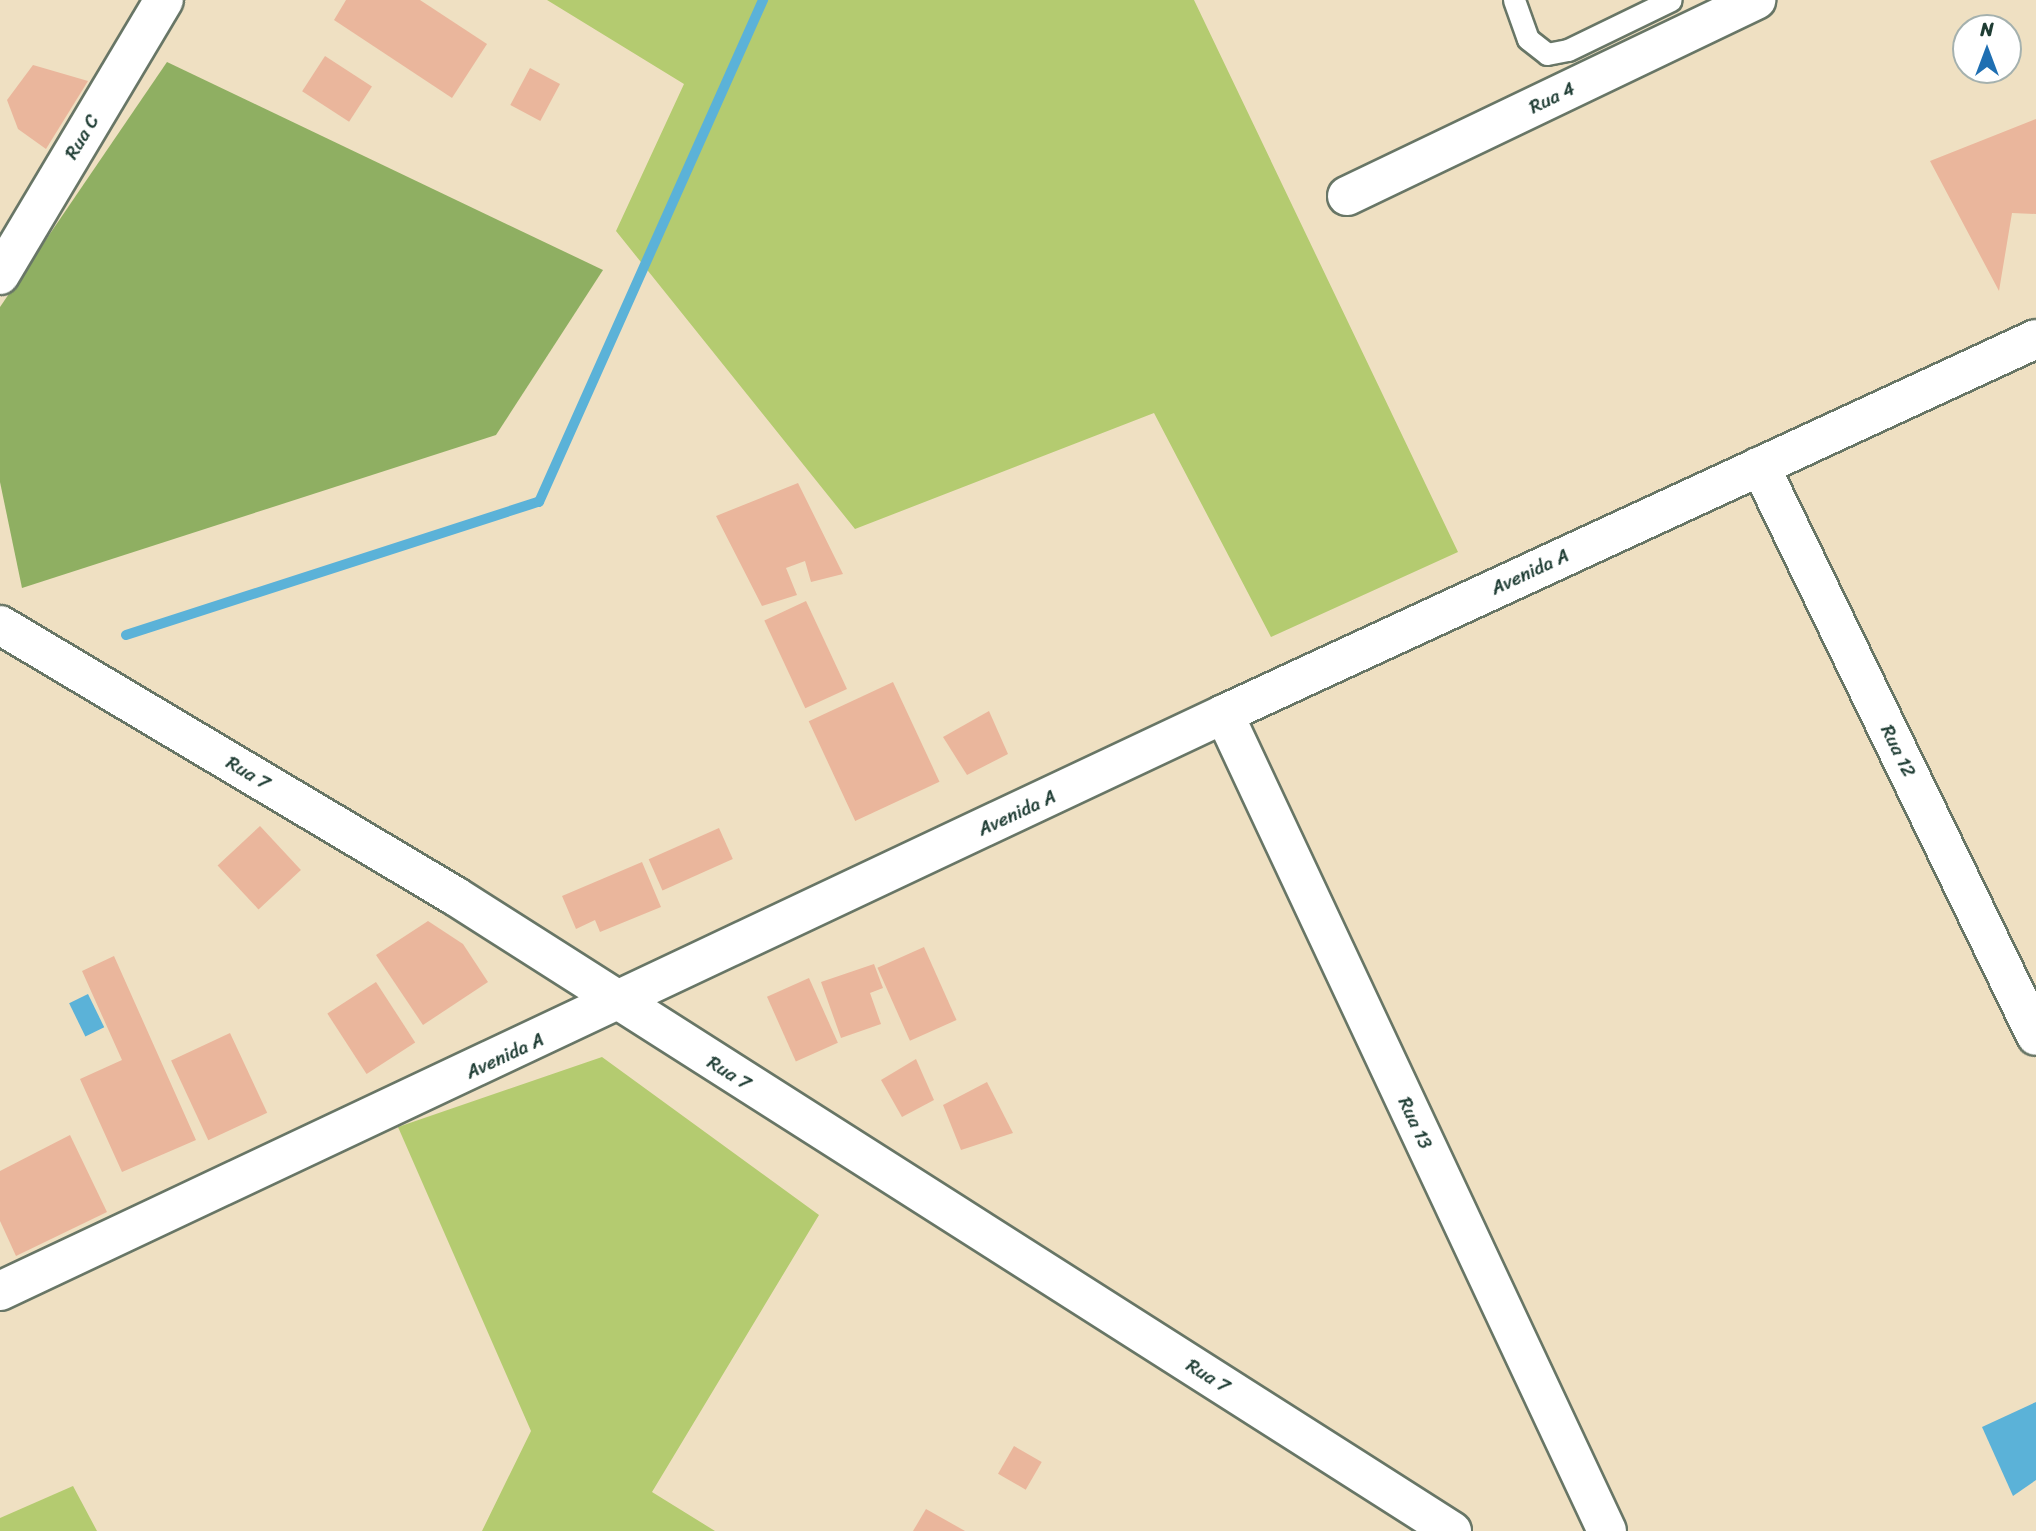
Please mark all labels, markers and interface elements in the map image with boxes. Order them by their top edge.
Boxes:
text: N [1980,13,1994,46]
north arrow [1952,14,2022,84]
street label: Rua 4 [1525,77,1579,119]
street label: Rua C [60,111,104,163]
street label: Avenida A [1487,544,1573,600]
street label: Rua 12 [1876,721,1920,781]
street label: Rua 7 [222,751,274,795]
street label: Avenida A [974,785,1060,841]
street label: Avenida A [462,1028,548,1084]
street label: Rua 7 [703,1051,755,1095]
street label: Rua 13 [1393,1093,1437,1153]
street label: Rua 7 [1182,1354,1234,1398]

